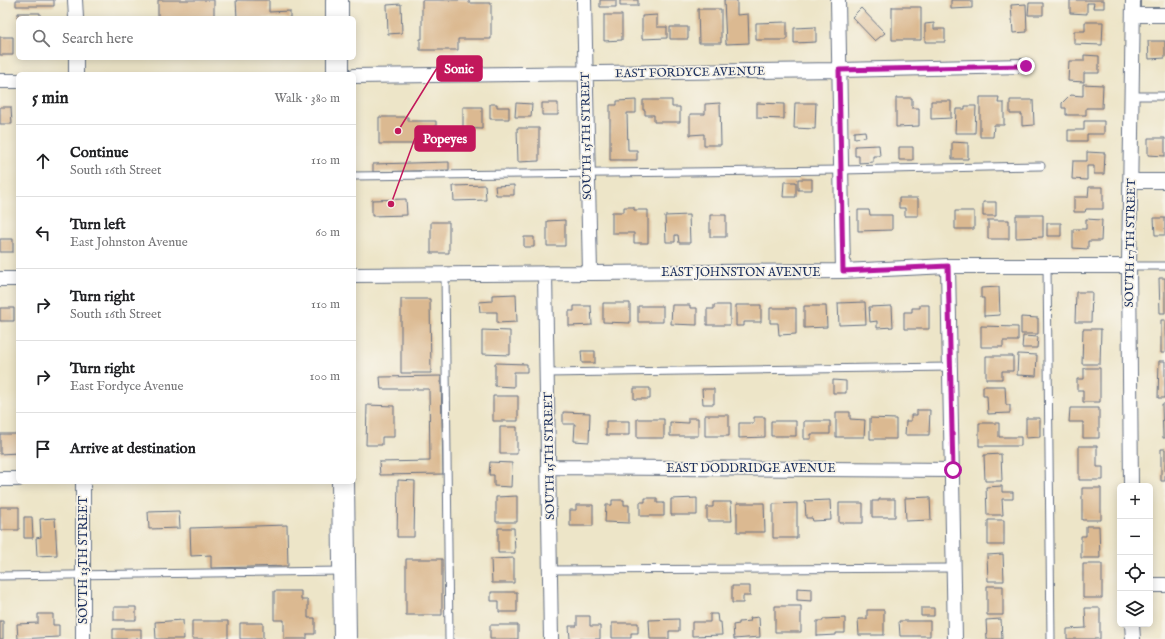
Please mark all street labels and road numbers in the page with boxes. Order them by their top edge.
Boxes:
street label: EAST FORDYCE AVENUE [615,64,765,81]
street label: SOUTH 15TH STREET [578,72,595,200]
street label: SOUTH 17TH STREET [1122,178,1139,308]
street label: EAST JOHNSTON AVENUE [661,265,821,281]
street label: SOUTH 15TH STREET [541,392,558,520]
street label: EAST DODDRIDGE AVENUE [666,461,836,476]
street label: SOUTH 13TH STREET [76,496,91,624]

